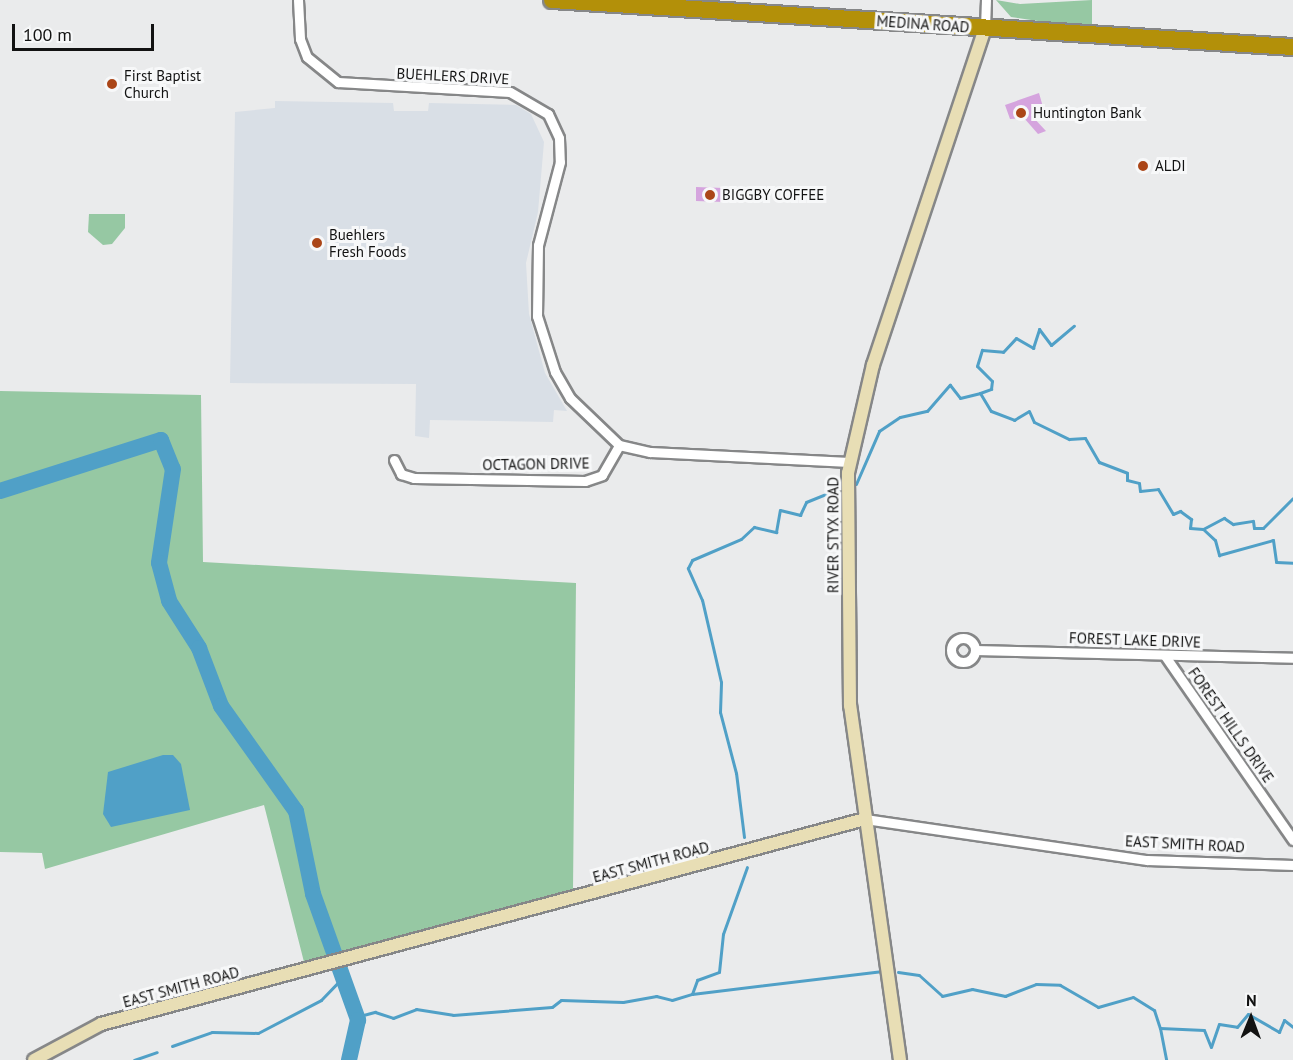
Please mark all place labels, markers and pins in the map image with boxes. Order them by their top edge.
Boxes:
place label: First Baptist Church [124,66,201,101]
marker: First Baptist Church [105,77,119,91]
place label: Huntington Bank [1033,104,1141,122]
marker: Huntington Bank [1014,106,1028,120]
place label: ALDI [1155,157,1186,175]
marker: ALDI [1136,159,1150,173]
place label: BIGGBY COFFEE [722,186,825,204]
marker: BIGGBY COFFEE [703,188,717,202]
place label: Buehlers Fresh Foods [329,225,406,260]
marker: Buehlers Fresh Foods [310,236,324,250]

